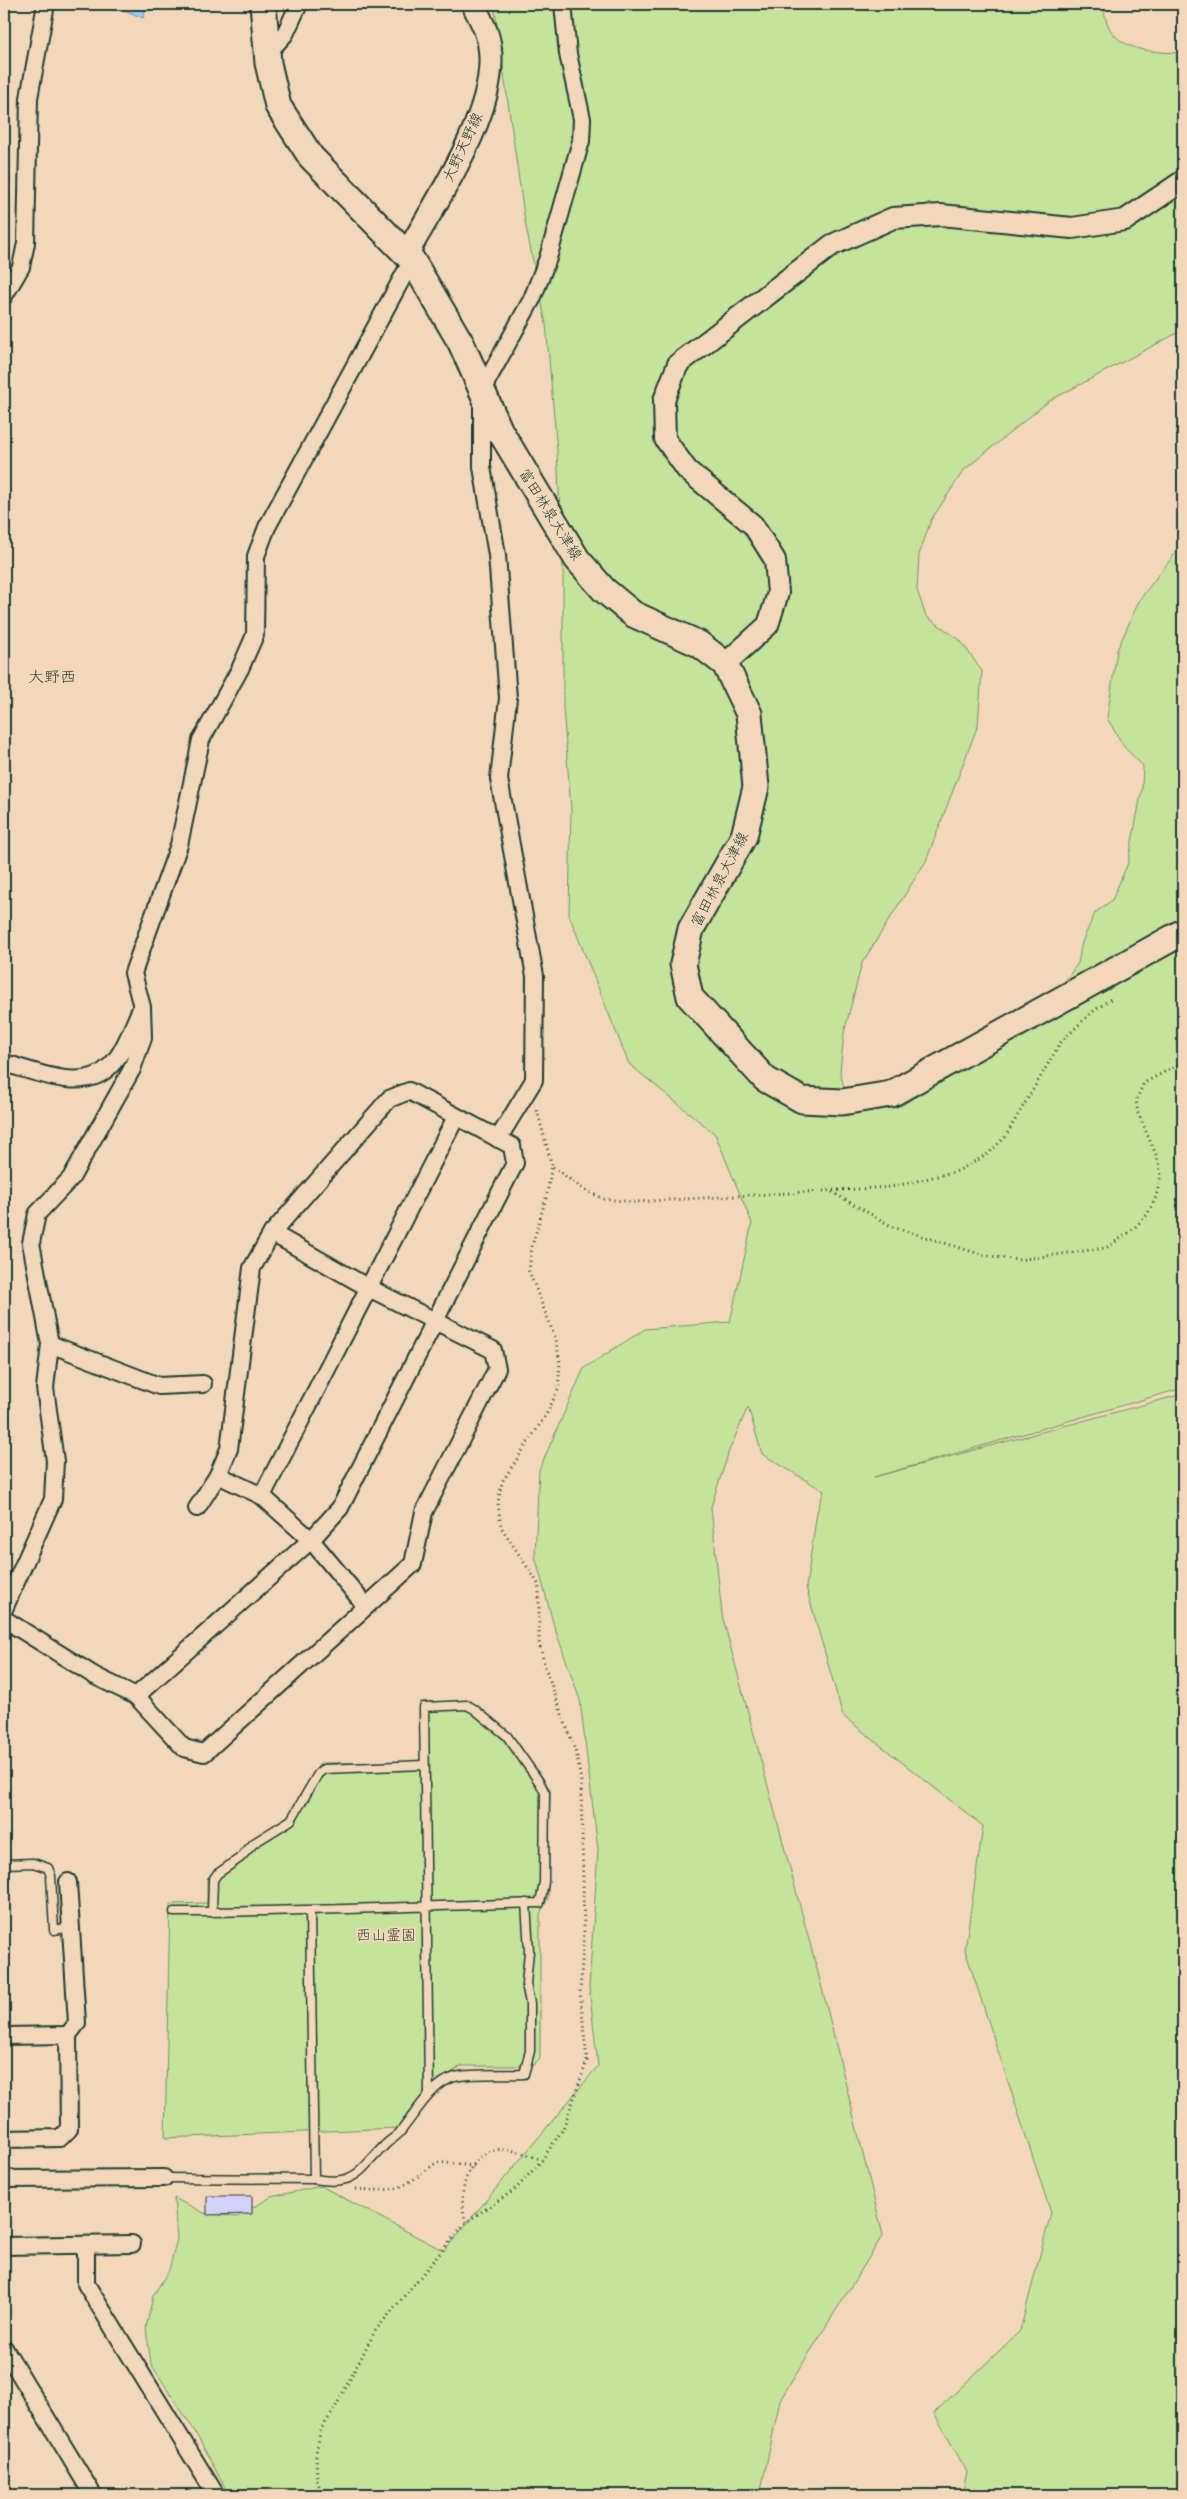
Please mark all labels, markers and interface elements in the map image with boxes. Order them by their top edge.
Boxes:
street label: 大野天野線 [437,109,487,185]
street label: 富田林泉大津線 [514,464,588,564]
district label: 大野西 [28,665,76,687]
street label: 富田林泉大津線 [685,828,753,930]
park label: 西山霊園 [356,1924,416,1945]

